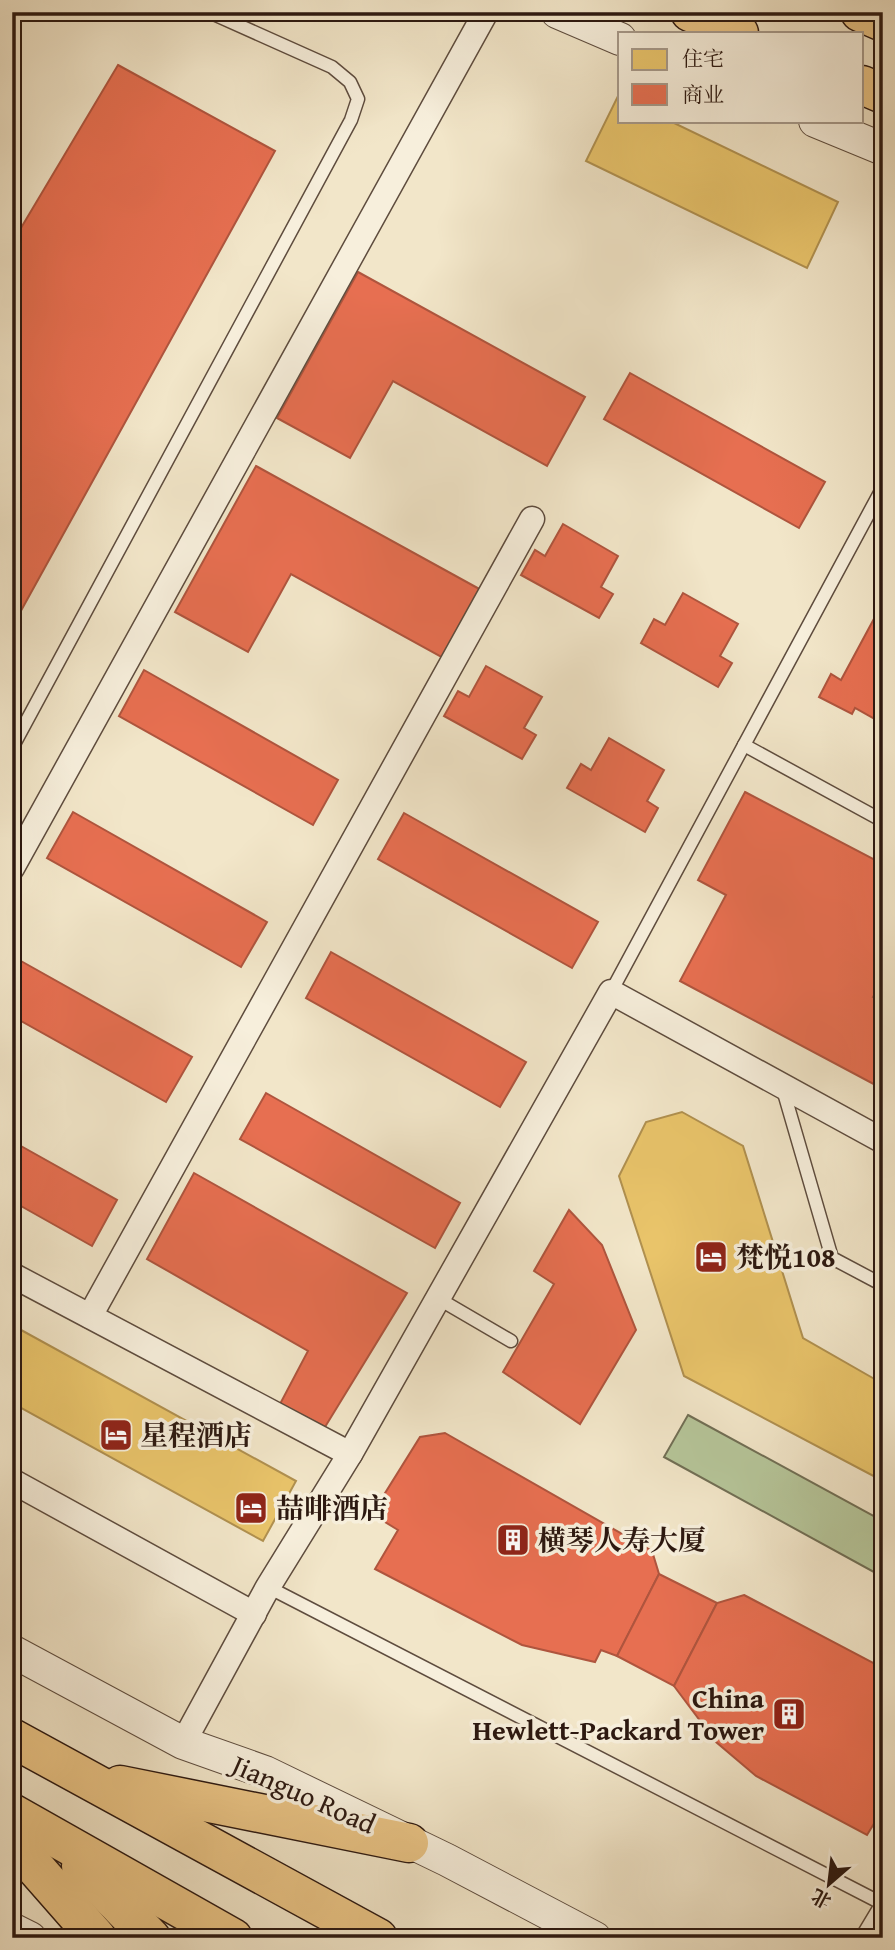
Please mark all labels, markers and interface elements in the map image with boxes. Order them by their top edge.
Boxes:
legend [618,32,864,122]
text: 住宅 [682,43,724,74]
text: 商业 [682,79,724,110]
place label: 梵悦108 [736,1236,836,1277]
hotel icon: 梵悦108 [692,1238,730,1276]
place label: 星程酒店 [140,1414,252,1455]
hotel icon: 星程酒店 [97,1416,135,1454]
place label: 喆啡酒店 [276,1487,388,1528]
hotel icon: 喆啡酒店 [232,1489,270,1527]
place label: 横琴人寿大厦 [538,1519,706,1560]
building icon: 横琴人寿大厦 [494,1521,532,1559]
place label: China Hewlett-Packard Tower [473,1677,765,1750]
building icon: China Hewlett-Packard Tower [770,1695,808,1733]
street label: Jianguo Road [223,1742,383,1844]
north arrow [794,1848,864,1918]
text: 北 [806,1882,836,1916]

